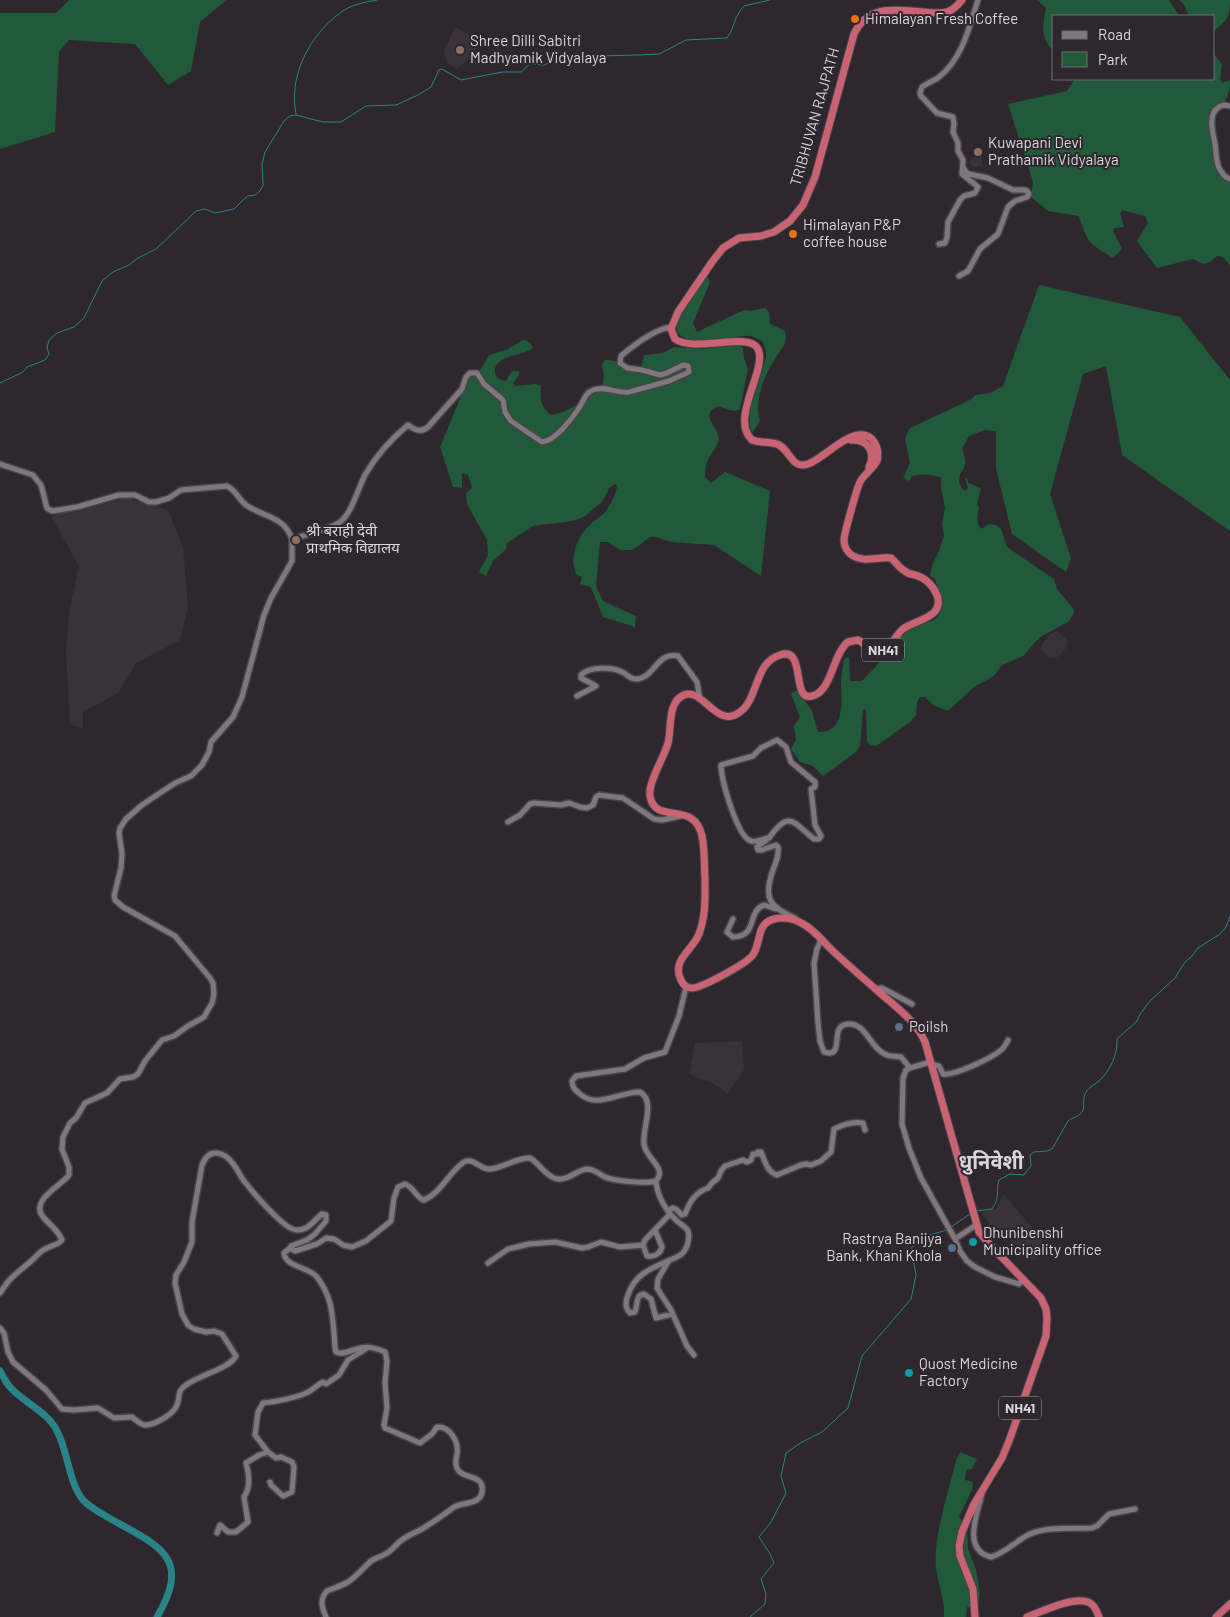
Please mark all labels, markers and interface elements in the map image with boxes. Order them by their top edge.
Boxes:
place label: Himalayan Fresh Coffee [865,9,1018,27]
marker: Himalayan Fresh Coffee [849,13,861,25]
legend [1052,15,1215,80]
text: Road [1098,25,1131,43]
place label: Shree Dilli Sabitri Madhyamik Vidyalaya [470,31,606,66]
marker: Shree Dilli Sabitri Madhyamik Vidyalaya [454,44,466,56]
street label: TRIBHUVAN RAJPATH [786,46,842,188]
text: Park [1098,50,1128,68]
place label: Kuwapani Devi Prathamik Vidyalaya [988,133,1119,168]
marker: Kuwapani Devi Prathamik Vidyalaya [972,146,984,158]
place label: Himalayan P&P coffee house [803,215,901,250]
marker: Himalayan P&P coffee house [787,228,799,240]
place label: श्री बराही देवी प्राथमिक विद्यालय [306,521,400,556]
marker: श्री बराही देवी प्राथमिक विद्यालय [290,534,302,546]
road number: NH41 [862,638,904,662]
place label: Poilsh [909,1017,948,1035]
marker: Poilsh [893,1021,905,1033]
district label: धुनिवेशी [958,1149,1025,1175]
place label: Dhunibenshi Municipality office [983,1223,1102,1258]
place label: Rastrya Banijya Bank, Khani Khola [826,1229,942,1264]
marker: Dhunibenshi Municipality office [967,1236,979,1248]
marker: Rastrya Banijya Bank, Khani Khola [946,1242,958,1254]
place label: Quost Medicine Factory [919,1354,1018,1389]
marker: Quost Medicine Factory [903,1367,915,1379]
road number: NH41 [999,1396,1041,1420]

